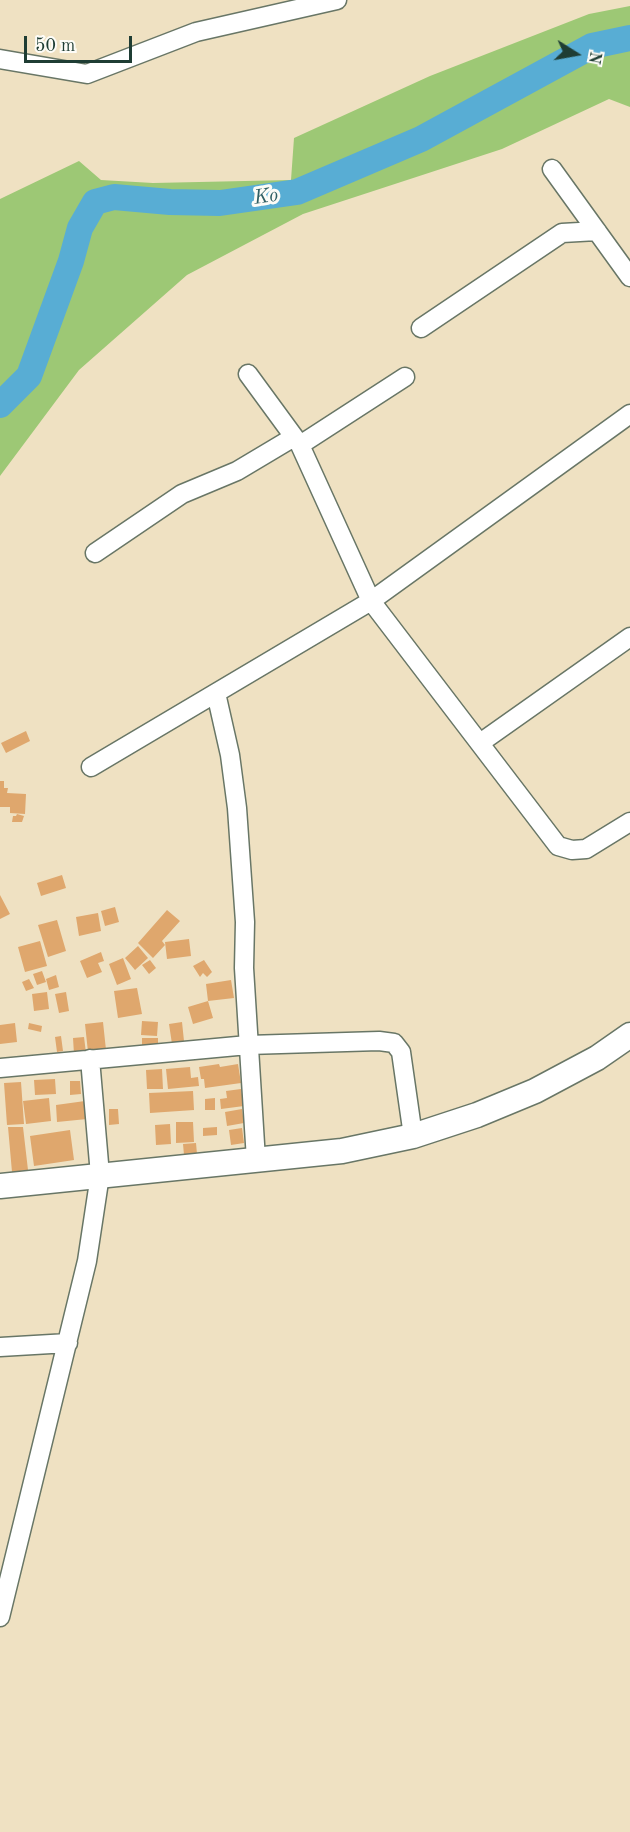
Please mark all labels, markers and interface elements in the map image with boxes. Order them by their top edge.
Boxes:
scale bar [27,24,135,62]
north arrow [546,24,606,84]
text: 50 m [35,37,75,55]
text: N [585,50,603,65]
water label: Ko [252,183,280,211]

